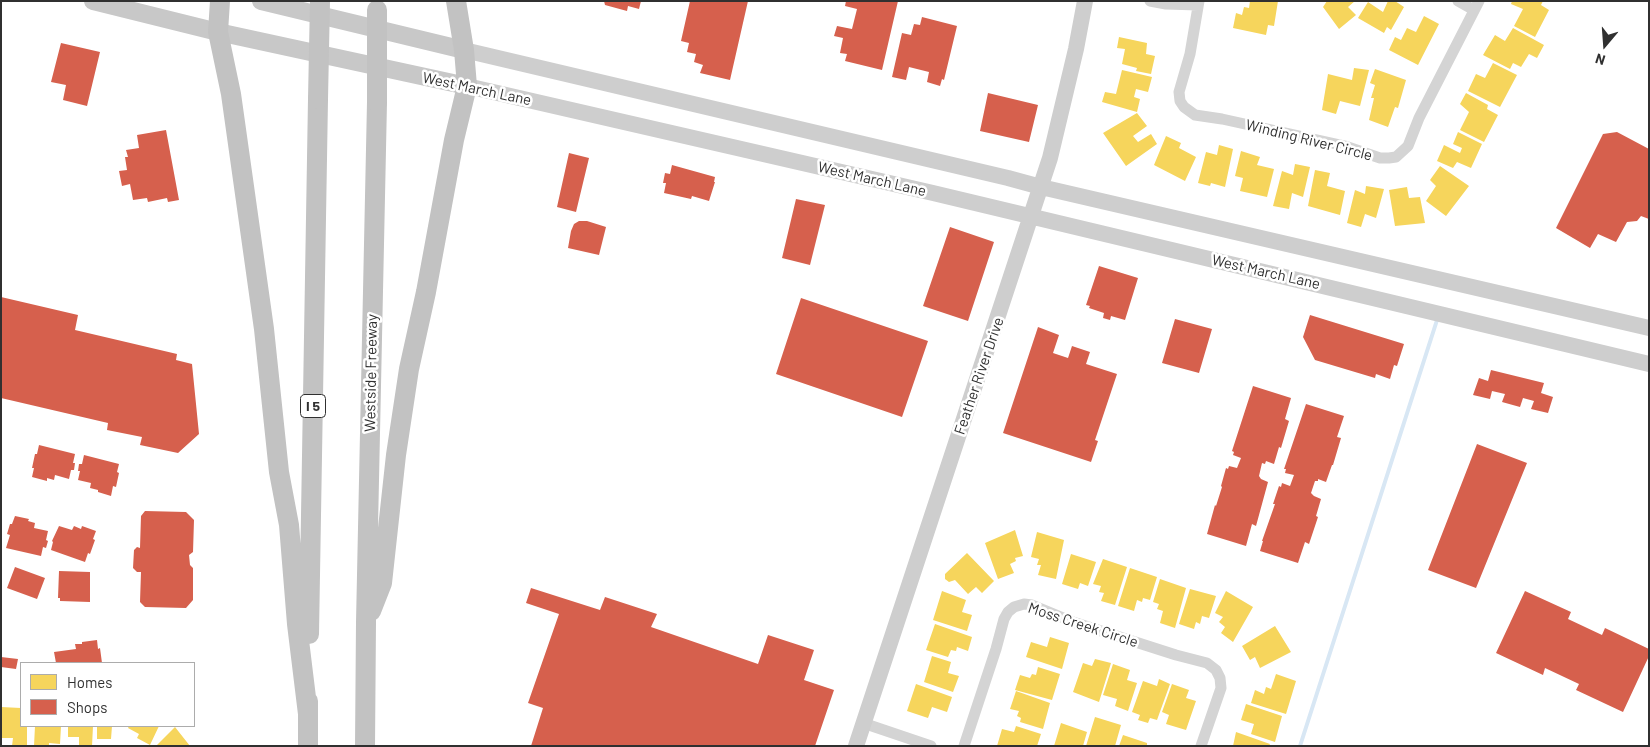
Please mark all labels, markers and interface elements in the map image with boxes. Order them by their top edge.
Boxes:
north arrow [1580,20,1630,70]
text: N [1593,50,1607,69]
street label: West March Lane [421,69,533,109]
street label: Winding River Circle [1244,116,1374,164]
street label: West March Lane [816,158,928,200]
street label: West March Lane [1210,251,1322,293]
street label: Westside Freeway [361,314,381,432]
street label: Feather River Drive [950,315,1008,437]
road number: I 5 [300,394,326,418]
street label: Moss Creek Circle [1026,599,1140,651]
legend [20,662,195,727]
text: Homes [67,673,112,691]
text: Shops [67,698,107,716]

